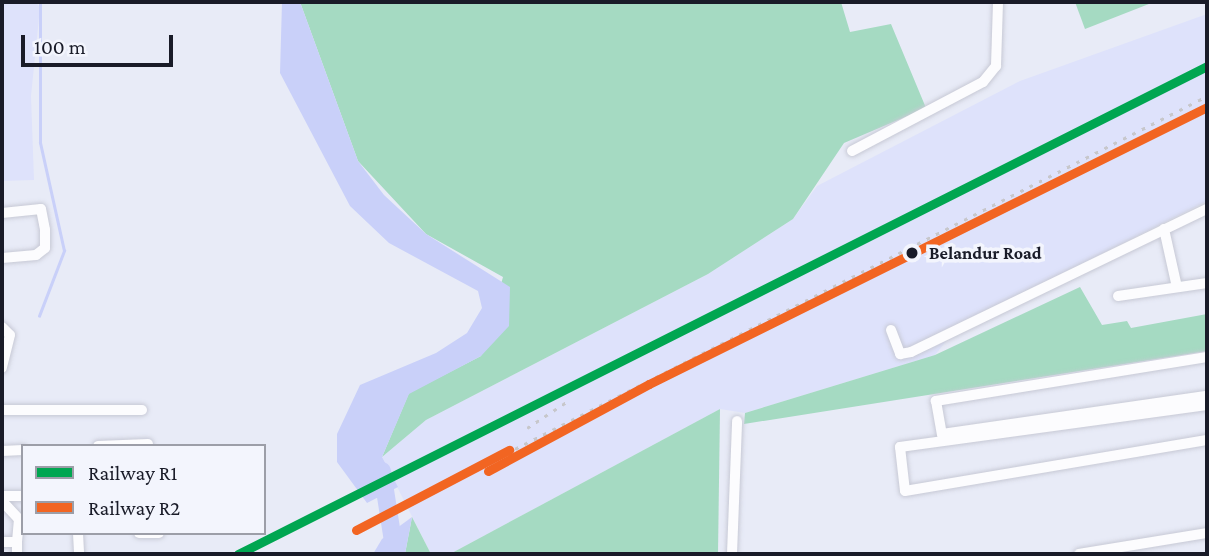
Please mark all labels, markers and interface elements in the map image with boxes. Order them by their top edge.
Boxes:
scale bar [24,21,177,65]
text: 100 m [34,35,86,59]
marker: Belandur Road [901,242,923,264]
place label: Belandur Road [929,242,1042,264]
legend [21,444,266,535]
text: Railway R1 [88,461,177,485]
text: Railway R2 [88,496,180,520]

